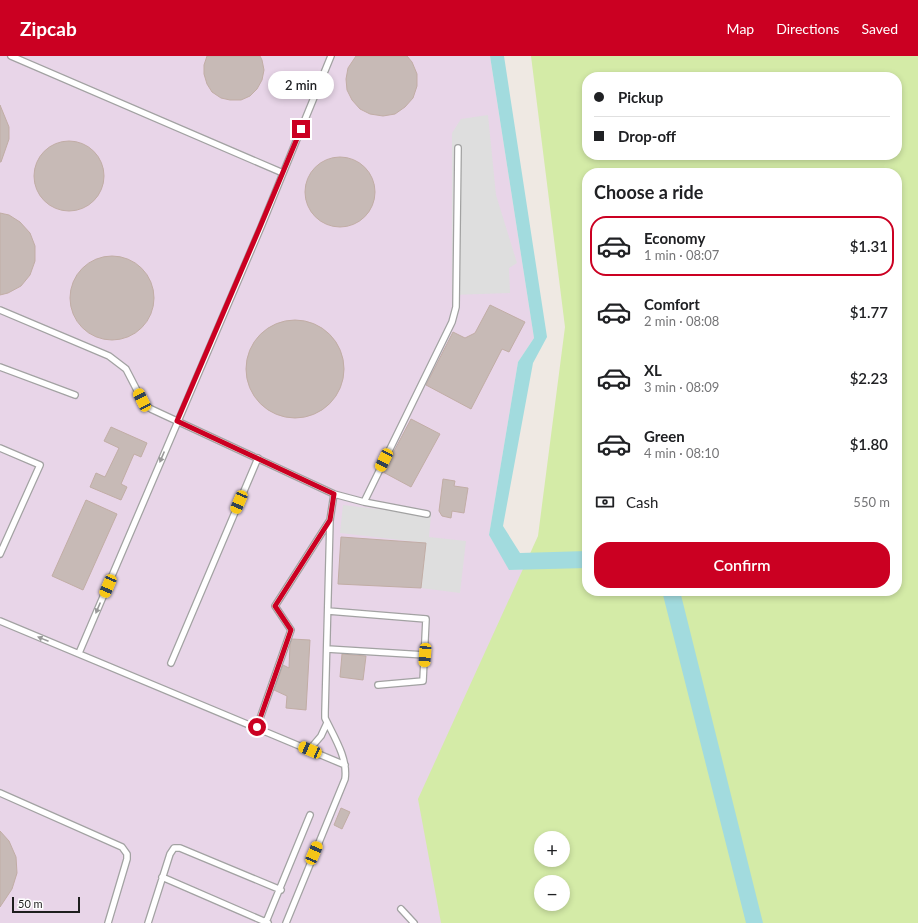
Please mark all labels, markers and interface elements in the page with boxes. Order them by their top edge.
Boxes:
text: Zipcab [20,17,77,40]
text: Map [727,20,754,37]
text: Directions [776,20,839,37]
text: Saved [861,20,898,37]
callout: 2 min [268,71,334,99]
text: 2 min [285,77,317,93]
text: Pickup [618,88,663,106]
route end [292,120,310,138]
text: Drop-off [618,127,676,145]
text: Choose a ride [594,181,703,203]
icon: car [596,228,632,264]
text: Economy [644,229,705,247]
text: $1.31 [850,237,888,255]
text: 1 min · 08:07 [644,247,719,263]
icon: car [596,294,632,330]
text: Comfort [644,295,700,313]
text: $1.77 [850,303,888,321]
text: 2 min · 08:08 [644,313,719,329]
icon: car [596,360,632,396]
text: XL [644,361,662,379]
text: $2.23 [850,369,888,387]
text: 3 min · 08:09 [644,379,719,395]
car [131,387,153,413]
icon: car [596,426,632,462]
text: Green [644,427,685,445]
text: $1.80 [850,435,888,453]
text: 4 min · 08:10 [644,445,719,461]
car [373,447,395,473]
one-way arrow [159,451,165,462]
car [229,489,249,515]
icon: cash [594,491,616,513]
text: Cash [626,493,658,511]
text: 550 m [853,494,890,510]
button: Confirm [594,542,890,588]
car [98,573,118,599]
one-way arrow [95,602,101,613]
one-way arrow [36,635,48,641]
car [418,643,432,667]
route start [248,718,266,736]
car [297,740,323,760]
map controls [534,831,570,911]
button: + [534,831,570,867]
car [304,840,324,866]
button: − [534,875,570,911]
scale bar [12,895,80,914]
text: 50 m [18,897,43,910]

